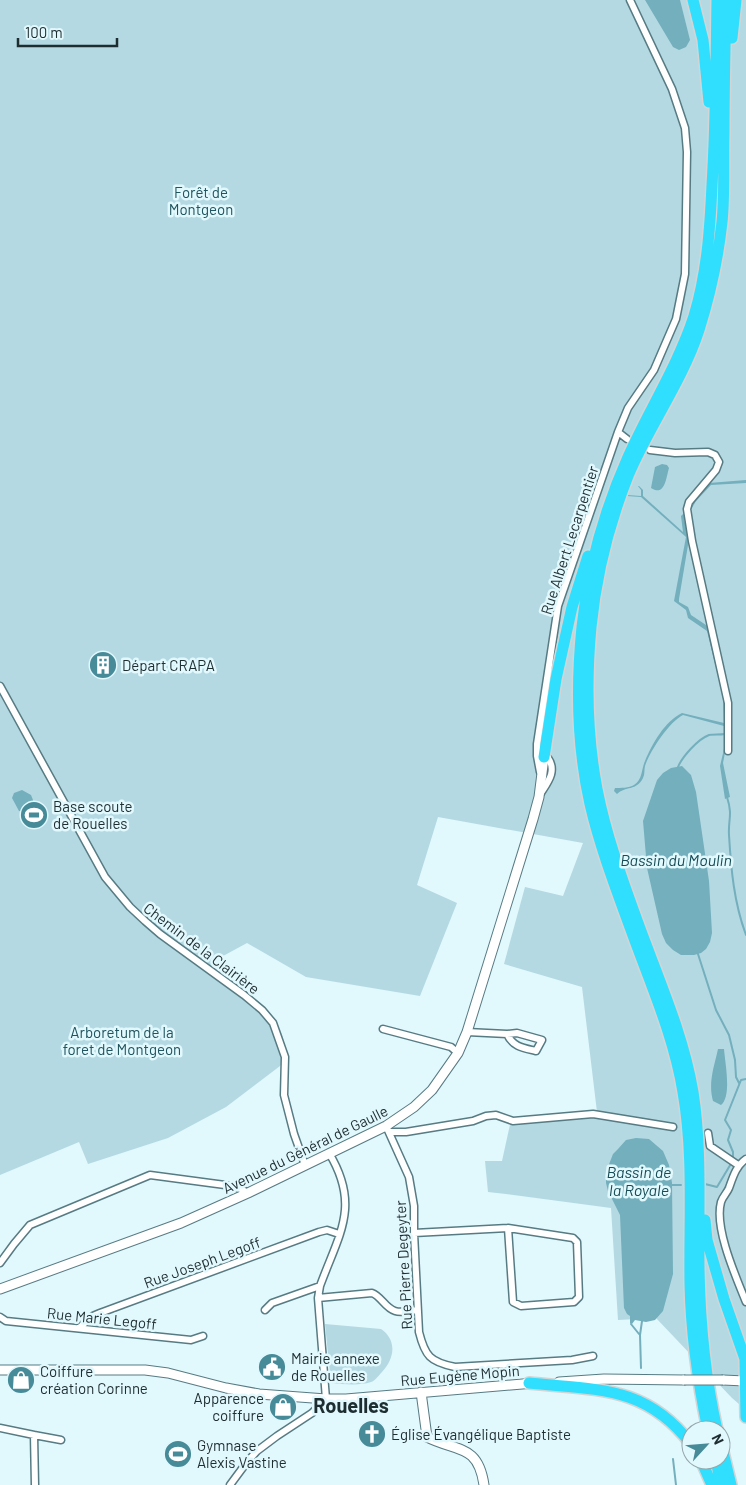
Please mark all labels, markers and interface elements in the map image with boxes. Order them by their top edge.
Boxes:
scale bar [18,15,116,47]
text: 100 m [25,23,63,41]
park label: Forêt de Montgeon [169,183,233,218]
street label: Rue Albert Lecarpentier [536,463,602,617]
building icon: Départ CRAPA [88,650,118,680]
place label: Départ CRAPA [122,656,215,674]
place label: Base scoute de Rouelles [53,797,133,832]
sports icon: Base scoute de Rouelles [19,800,49,830]
water label: Bassin du Moulin [620,850,732,869]
street label: Chemin de la Clairière [141,899,263,997]
park label: Arboretum de la foret de Montgeon [63,1023,181,1058]
street label: Avenue du Général de Gaulle [219,1101,391,1197]
water label: Bassin de la Royale [607,1162,671,1199]
street label: Rue Pierre Degeyter [391,1199,415,1330]
street label: Rue Joseph Legoff [141,1233,263,1291]
street label: Rue Marie Legoff [46,1303,158,1333]
place label: Mairie annexe de Rouelles [291,1349,380,1384]
public building icon: Mairie annexe de Rouelles [257,1352,287,1382]
street label: Rue Eugène Mopin [400,1361,520,1389]
place label: Coiffure création Corinne [40,1362,148,1397]
shop icon: Coiffure création Corinne [6,1365,36,1395]
place label: Apparence coiffure [194,1389,264,1424]
shop icon: Apparence coiffure [268,1392,298,1422]
district label: Rouelles [313,1393,389,1417]
church icon: Église Évangélique Baptiste [357,1419,387,1449]
north arrow [681,1420,731,1470]
place label: Église Évangélique Baptiste [391,1425,571,1443]
text: N [708,1431,728,1447]
place label: Gymnase Alexis Vastine [197,1436,287,1471]
sports icon: Gymnase Alexis Vastine [163,1439,193,1469]

